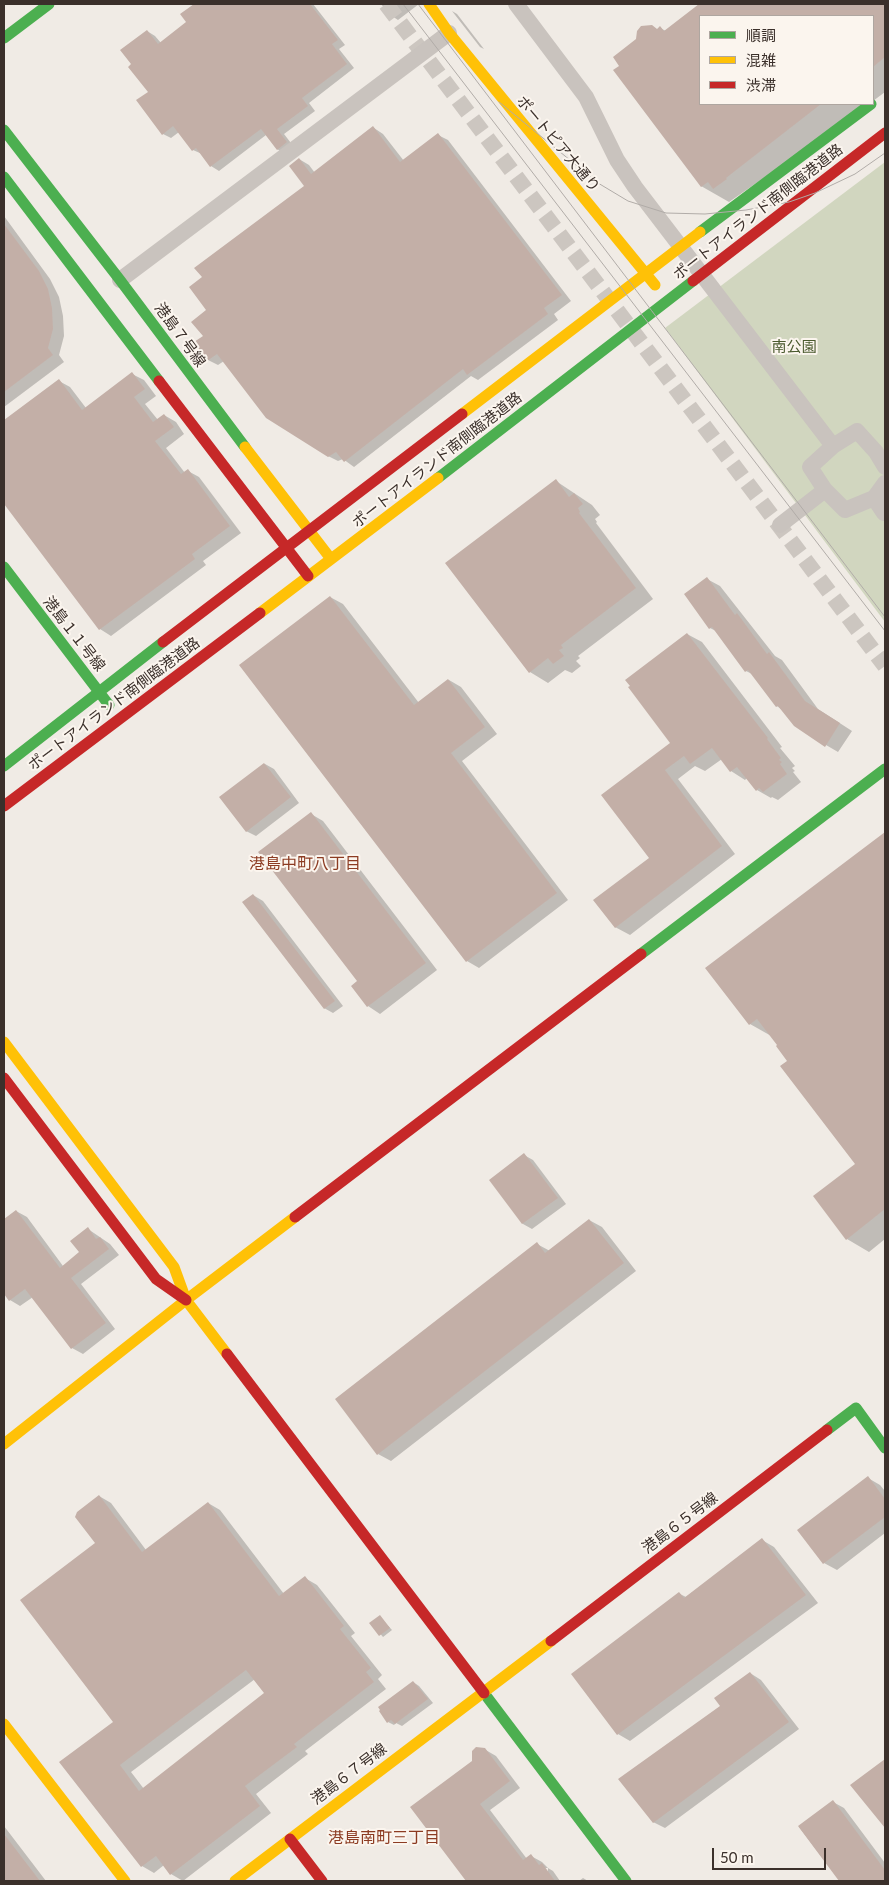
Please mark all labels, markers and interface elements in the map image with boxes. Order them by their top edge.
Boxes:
legend [699,15,874,105]
text: 順調 [746,26,776,44]
text: 混雑 [746,51,776,69]
text: 渋滞 [746,76,776,94]
street label: ポートピア大通り [513,92,603,196]
street label: ポートアイランド南側臨港道路 [670,140,846,284]
street label: 港島７号線 [151,299,209,371]
park label: 南公園 [772,338,816,356]
street label: ポートアイランド南側臨港道路 [349,388,525,532]
street label: 港島１１号線 [39,593,109,675]
street label: ポートアイランド南側臨港道路 [25,634,203,774]
district label: 港島中町八丁目 [249,854,361,874]
street label: 港島６５号線 [639,1489,721,1557]
street label: 港島６７号線 [308,1740,390,1808]
district label: 港島南町三丁目 [328,1828,440,1848]
scale bar [714,1838,828,1870]
text: 50 m [720,1848,754,1866]

